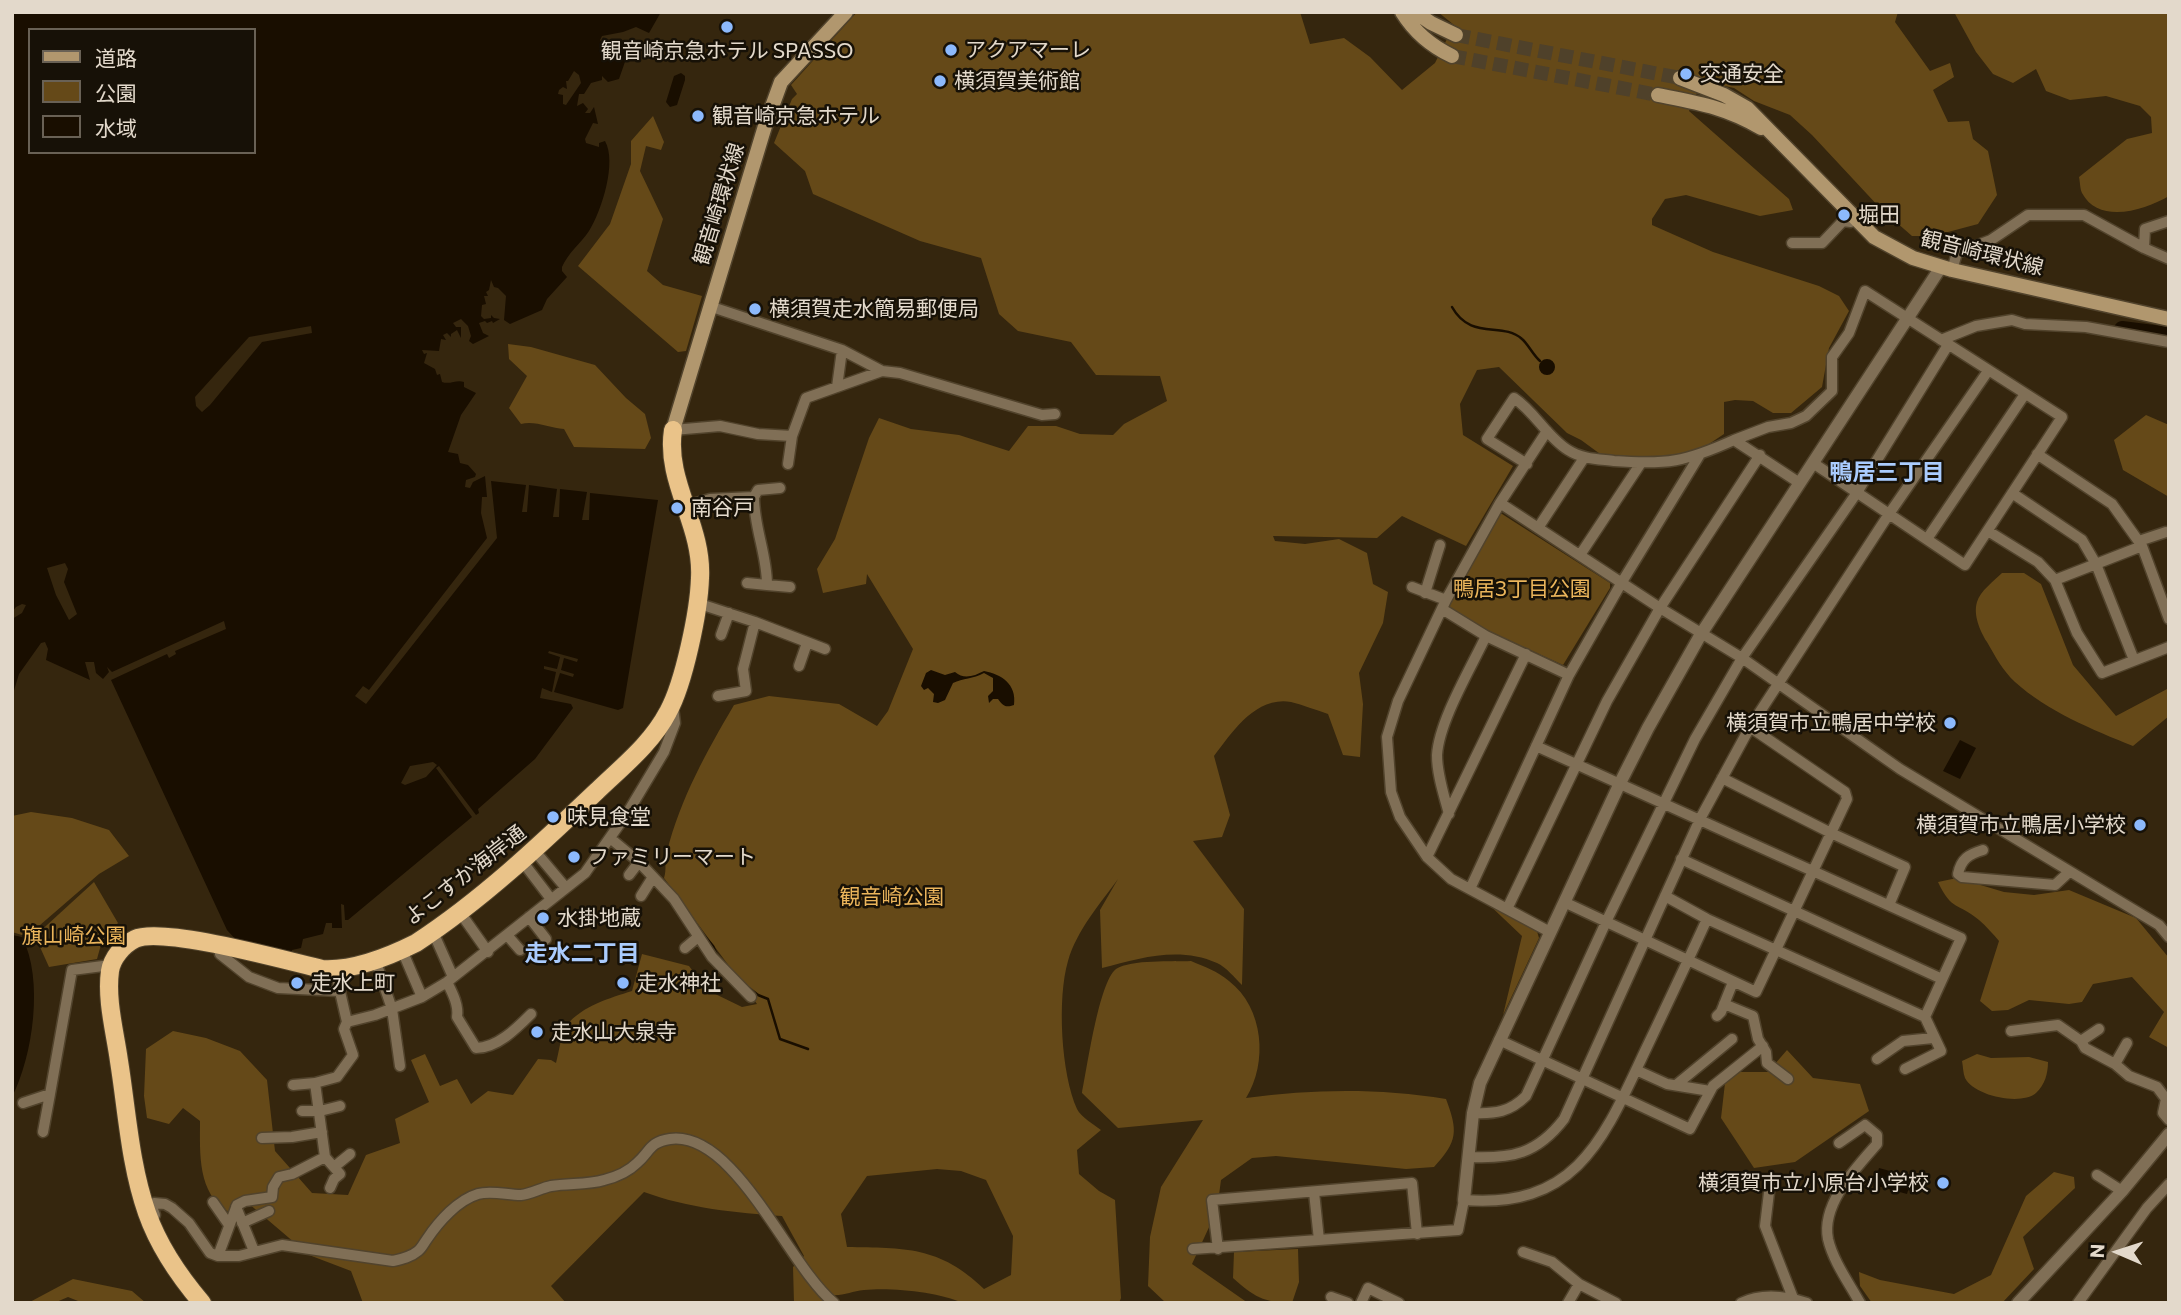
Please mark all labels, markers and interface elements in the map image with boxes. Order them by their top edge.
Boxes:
marker: 観音崎京急ホテル SPASSO [719,19,735,35]
legend [28,28,256,154]
place label: アクアマーレ [965,37,1091,63]
place label: 観音崎京急ホテル SPASSO [601,38,853,64]
marker: アクアマーレ [943,42,959,58]
text: 道路 [95,45,137,70]
place label: 交通安全 [1700,61,1784,87]
marker: 交通安全 [1678,66,1694,82]
place label: 横須賀美術館 [954,68,1080,94]
marker: 横須賀美術館 [932,73,948,89]
text: 公園 [95,80,137,105]
place label: 観音崎京急ホテル [712,103,880,129]
marker: 観音崎京急ホテル [690,108,706,124]
text: 水域 [95,115,137,140]
street label: 観音崎環状線 [689,140,749,268]
place label: 堀田 [1858,202,1900,228]
marker: 堀田 [1836,207,1852,223]
street label: 観音崎環状線 [1918,226,2046,280]
place label: 横須賀走水簡易郵便局 [769,296,979,322]
marker: 横須賀走水簡易郵便局 [747,301,763,317]
district label: 鴨居三丁目 [1830,458,1944,486]
place label: 南谷戸 [691,495,754,521]
marker: 南谷戸 [669,500,685,516]
park label: 鴨居3丁目公園 [1453,576,1591,602]
place label: 横須賀市立鴨居中学校 [1726,710,1936,736]
marker: 横須賀市立鴨居中学校 [1942,715,1958,731]
place label: 味見食堂 [567,804,651,830]
marker: 味見食堂 [545,809,561,825]
place label: 横須賀市立鴨居小学校 [1916,812,2126,838]
marker: 横須賀市立鴨居小学校 [2132,817,2148,833]
street label: よこすか海岸通 [399,820,531,930]
place label: ファミリーマート [588,844,756,870]
marker: ファミリーマート [566,849,582,865]
park label: 観音崎公園 [840,884,944,910]
place label: 水掛地蔵 [557,905,641,931]
marker: 水掛地蔵 [535,910,551,926]
park label: 旗山崎公園 [22,923,126,949]
district label: 走水二丁目 [525,939,639,967]
place label: 走水上町 [311,970,395,996]
place label: 走水神社 [637,970,721,996]
marker: 走水上町 [289,975,305,991]
marker: 走水神社 [615,975,631,991]
place label: 走水山大泉寺 [551,1019,677,1045]
marker: 走水山大泉寺 [529,1024,545,1040]
place label: 横須賀市立小原台小学校 [1698,1170,1929,1196]
marker: 横須賀市立小原台小学校 [1935,1175,1951,1191]
north arrow [2083,1217,2153,1287]
text: N [2085,1243,2108,1259]

